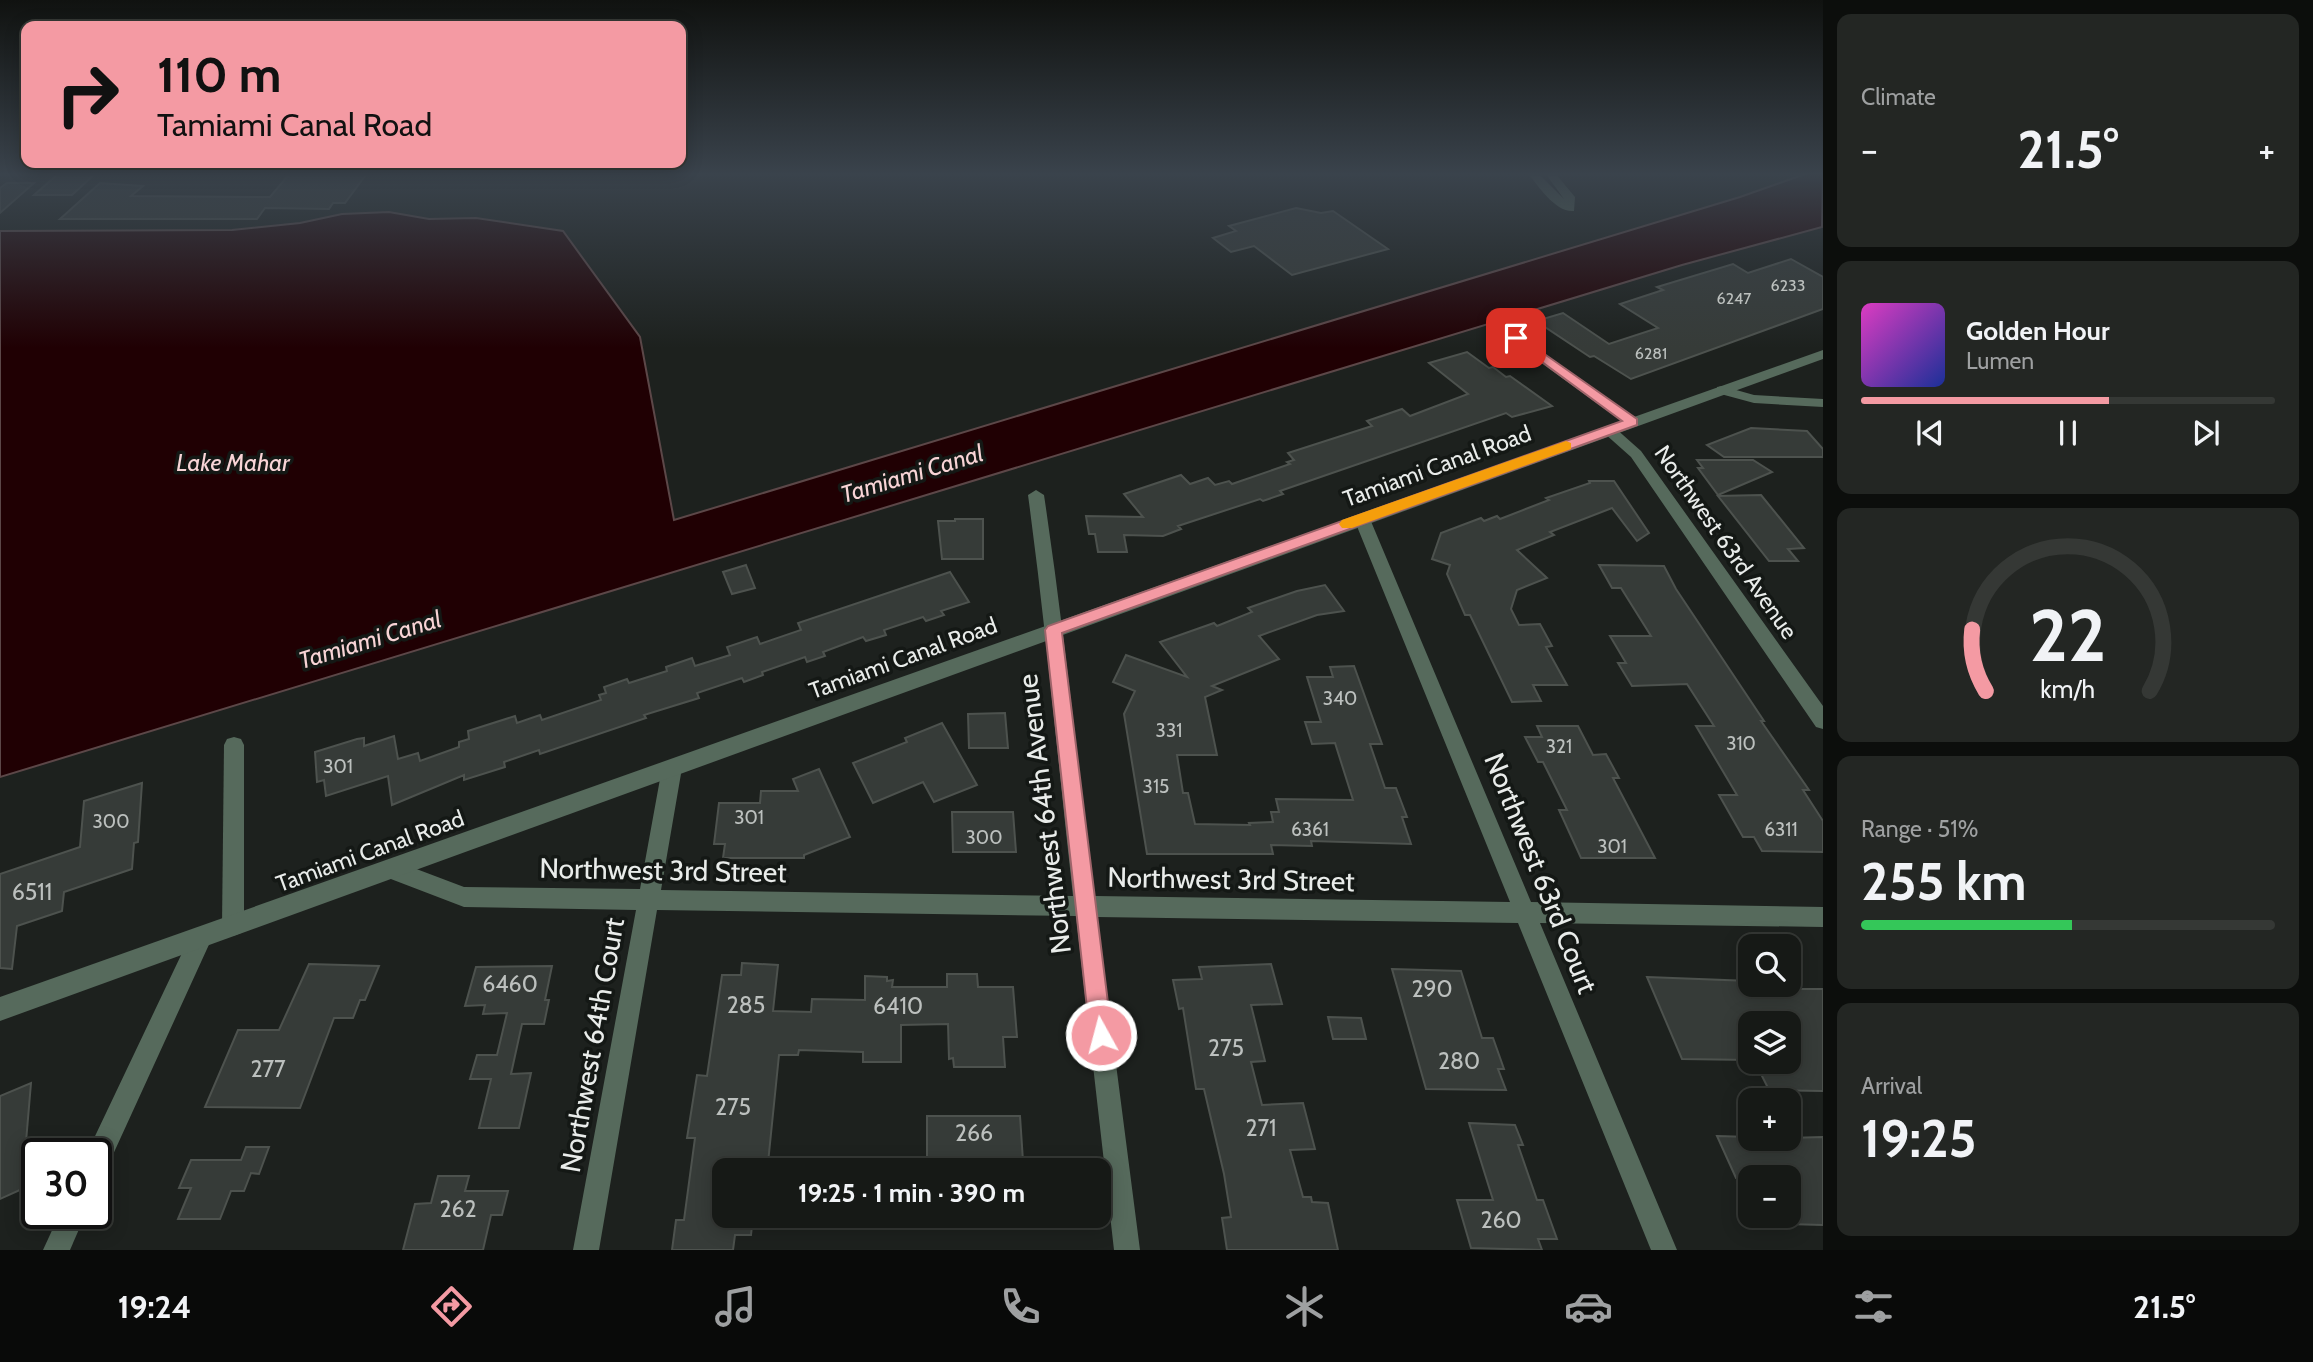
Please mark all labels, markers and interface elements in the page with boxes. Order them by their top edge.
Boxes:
text: 110 m [157,45,281,104]
icon: right [42,49,133,140]
text: Climate [1861,83,1936,111]
text: Tamiami Canal Road [157,105,432,144]
text: 21.5° [2017,118,2119,181]
text: − [1861,126,1878,173]
text: + [2258,126,2275,173]
house number: 6233 [1771,276,1805,295]
house number: 6247 [1717,289,1751,308]
pin [1486,308,1546,368]
text: Golden Hour [1966,315,2109,347]
icon: arrive [1497,319,1535,357]
house number: 6281 [1635,344,1667,363]
text: Lumen [1966,347,2034,375]
icon: previous [1911,414,1949,452]
icon: pause [2049,414,2087,452]
icon: next [2187,414,2225,452]
street label: Tamiami Canal Road [1339,419,1535,513]
water label: Tamiami Canal [837,438,987,509]
street label: Northwest 63rd Avenue [1649,440,1804,644]
water label: Lake Mahar [176,448,291,477]
text: 22 [2029,591,2107,679]
water label: Tamiami Canal [295,604,445,675]
street label: Tamiami Canal Road [805,611,1001,705]
street label: Northwest 64th Avenue [1010,672,1078,956]
text: km/h [2041,674,2095,704]
house number: 340 [1323,687,1357,710]
house number: 331 [1156,719,1182,742]
house number: 310 [1726,732,1756,755]
house number: 321 [1546,735,1572,758]
street label: Northwest 63rd Court [1477,748,1605,998]
house number: 301 [323,755,353,778]
house number: 315 [1143,775,1169,798]
street label: Tamiami Canal Road [272,804,468,898]
house number: 301 [734,806,764,829]
house number: 300 [93,810,129,833]
text: Range · 51% [1861,815,1978,843]
house number: 6361 [1291,818,1329,841]
house number: 6311 [1764,818,1798,841]
house number: 300 [966,826,1002,849]
house number: 301 [1597,835,1627,858]
text: 255 km [1861,850,2026,913]
street label: Northwest 3rd Street [539,851,787,889]
street label: Northwest 3rd Street [1107,860,1355,898]
house number: 6511 [12,878,52,906]
street label: Northwest 64th Court [553,915,631,1175]
map controls [1738,934,1801,1228]
button: search [1738,934,1801,997]
house number: 6460 [482,970,538,998]
house number: 290 [1411,975,1453,1003]
house number: 285 [727,991,765,1019]
house number: 6410 [873,992,923,1020]
position arrow [1064,998,1138,1072]
button: layers [1738,1011,1801,1074]
house number: 275 [1208,1034,1244,1062]
house number: 280 [1438,1047,1480,1075]
house number: 277 [250,1055,286,1083]
text: Arrival [1861,1072,1922,1100]
button: + [1738,1088,1801,1151]
house number: 275 [715,1093,751,1121]
text: 19:25 [1861,1107,1976,1170]
house number: 271 [1245,1114,1277,1142]
house number: 266 [955,1119,993,1147]
speed limit sign: 30 [21,1138,112,1229]
button: − [1738,1165,1801,1228]
text: 19:25 · 1 min · 390 m [798,1177,1025,1209]
house number: 262 [439,1195,477,1223]
house number: 260 [1480,1206,1522,1234]
icon: directions [427,1282,476,1331]
icon: music [711,1282,760,1331]
icon: phone [996,1282,1045,1331]
icon: climate [1280,1282,1329,1331]
icon: car [1564,1282,1613,1331]
icon: filters [1849,1282,1898,1331]
text: 19:24 [118,1287,191,1326]
text: 21.5° [2133,1287,2195,1326]

